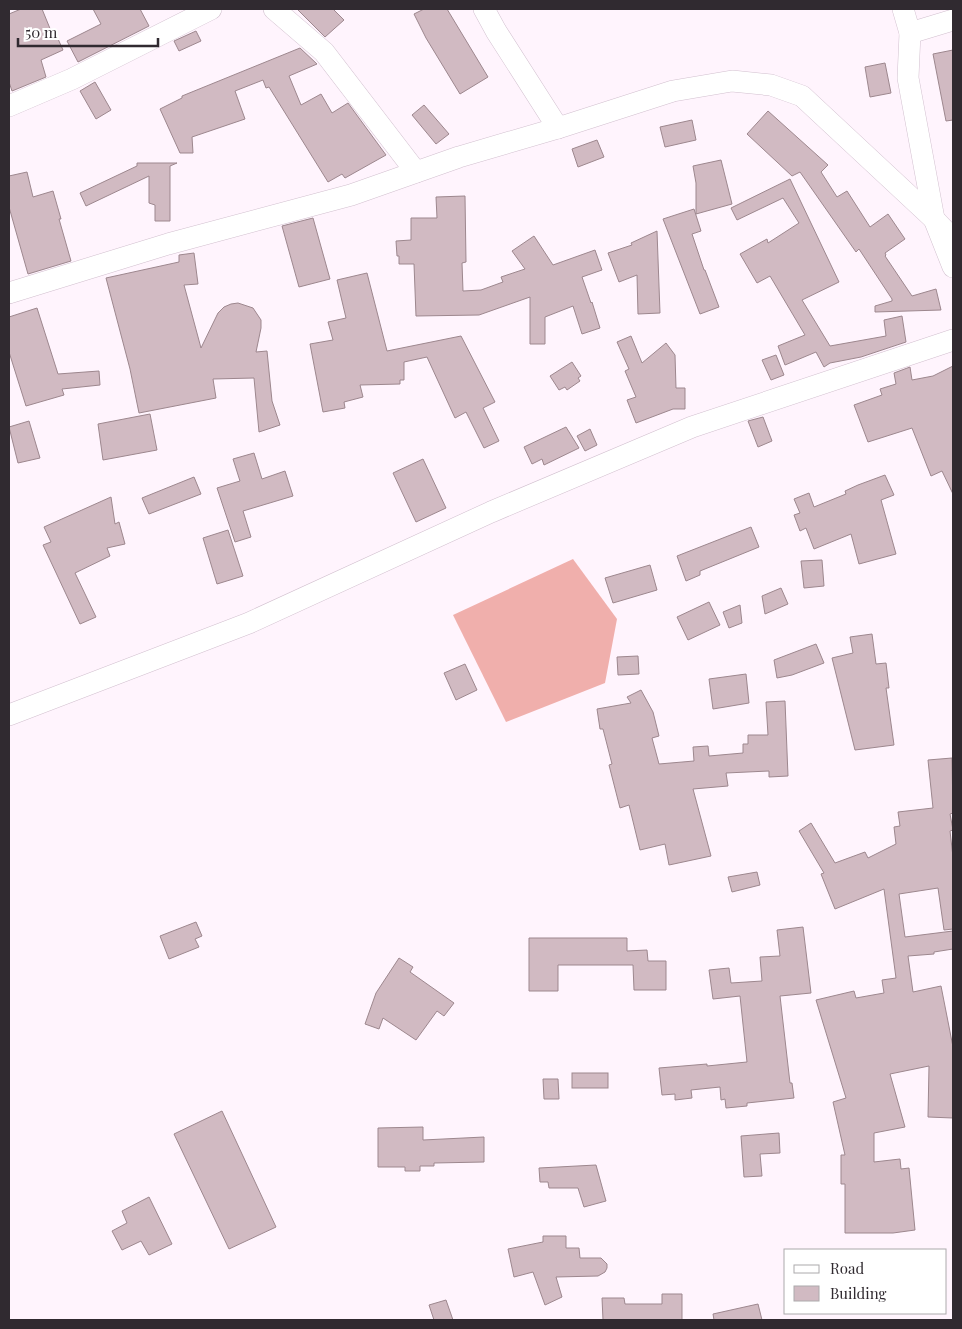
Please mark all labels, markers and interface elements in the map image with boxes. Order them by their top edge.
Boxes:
scale bar [18,15,158,47]
text: 50 m [25,22,58,42]
legend [784,1249,947,1314]
text: Road [830,1258,864,1278]
text: Building [830,1283,887,1303]

